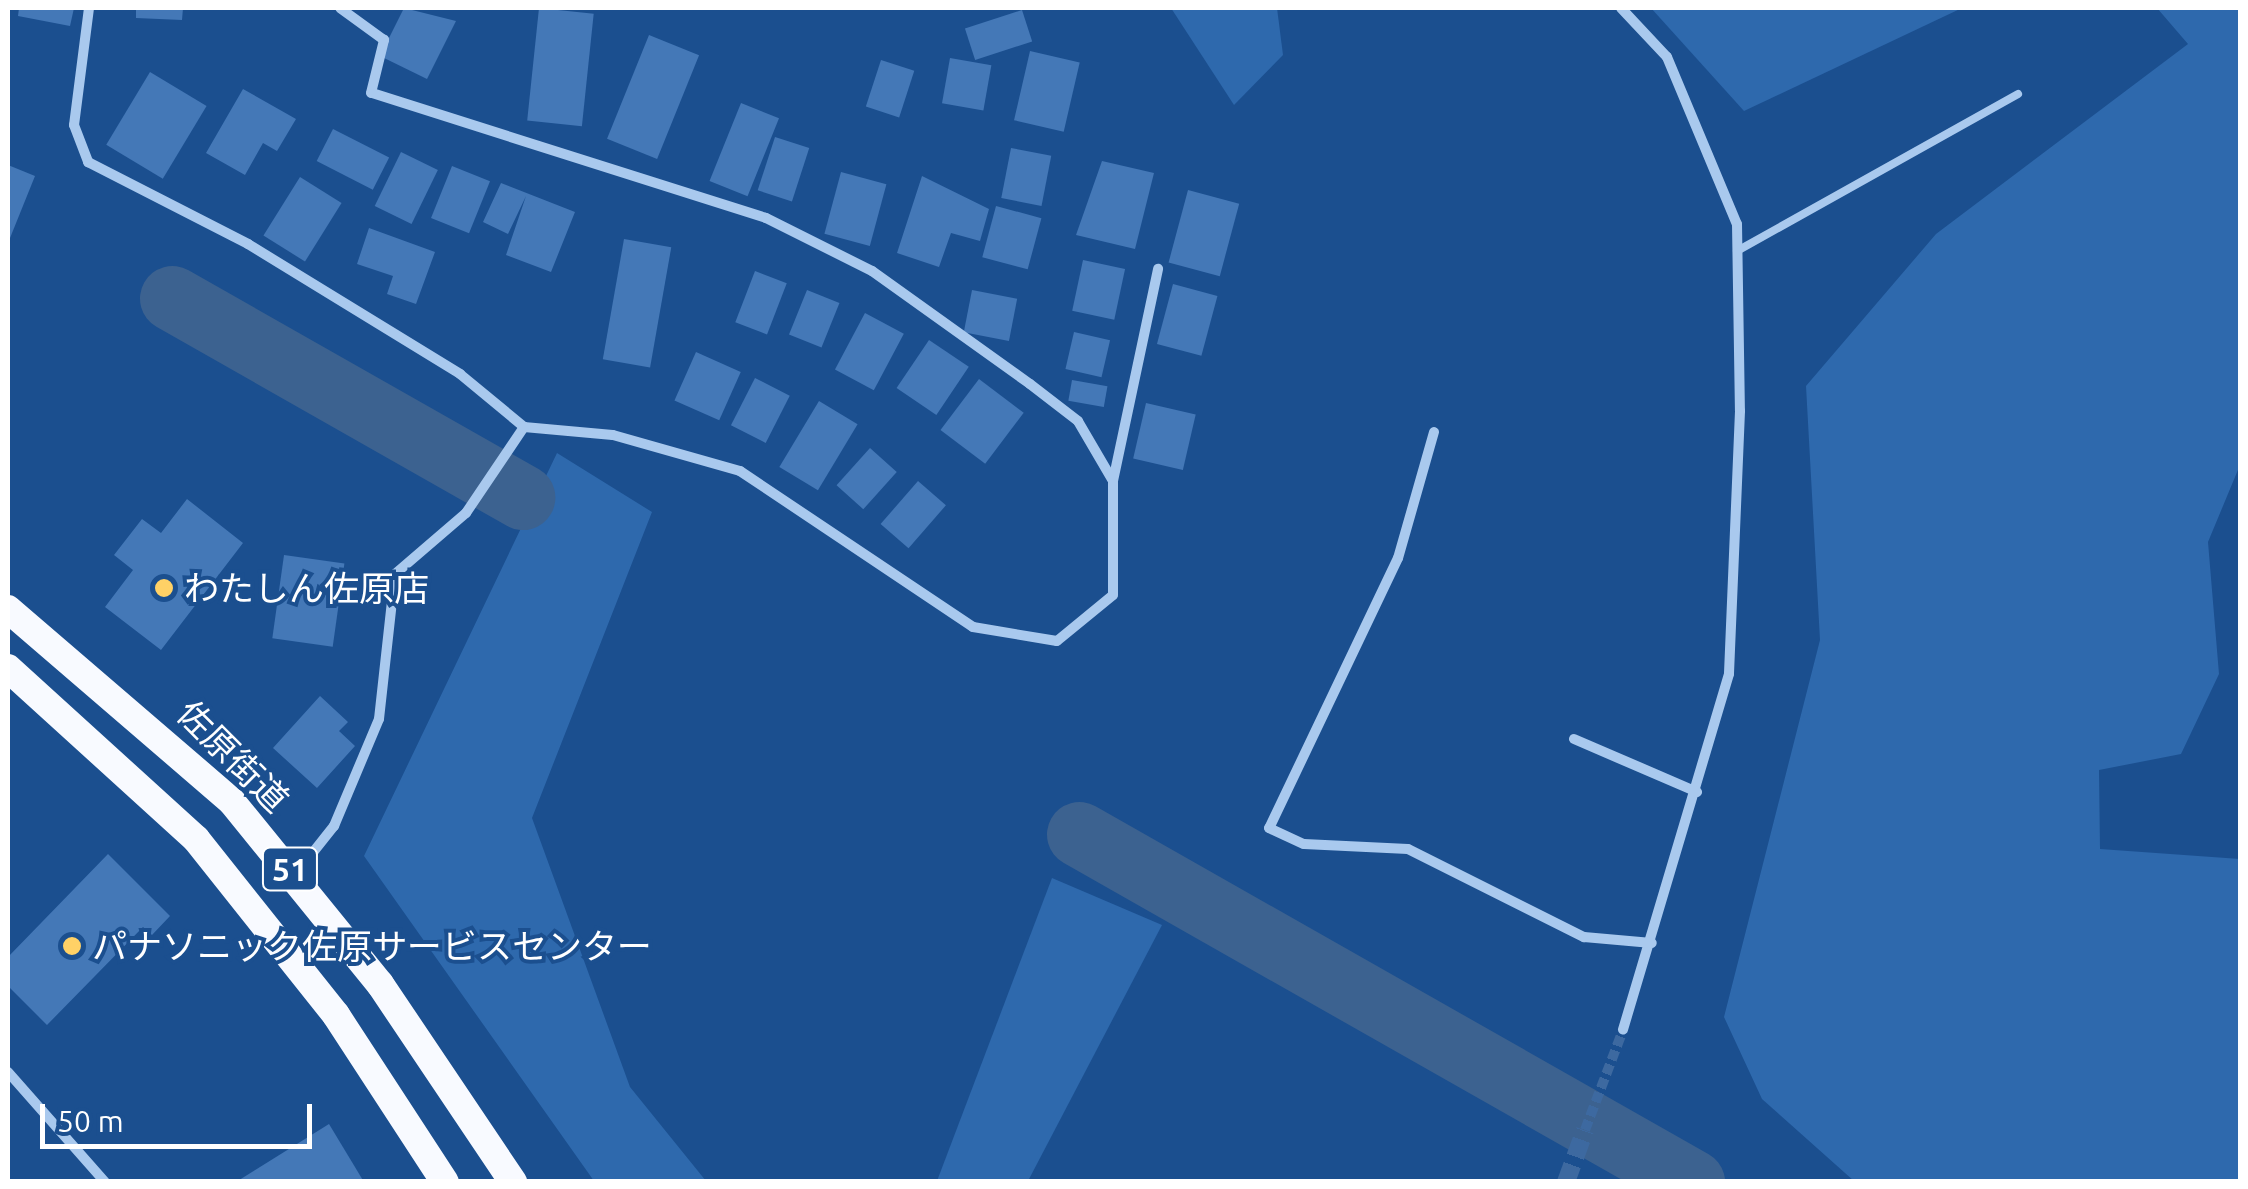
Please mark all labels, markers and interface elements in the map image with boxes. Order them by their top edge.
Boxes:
place label: わたしん佐原店 [184,567,429,609]
marker: わたしん佐原店 [153,577,175,599]
street label: 佐原街道 [169,692,297,820]
road number: 51 [260,842,320,896]
place label: パナソニック佐原サービスセンター [92,925,652,967]
marker: パナソニック佐原サービスセンター [61,935,83,957]
scale bar [45,1084,318,1146]
text: 50 m [57,1104,124,1138]

